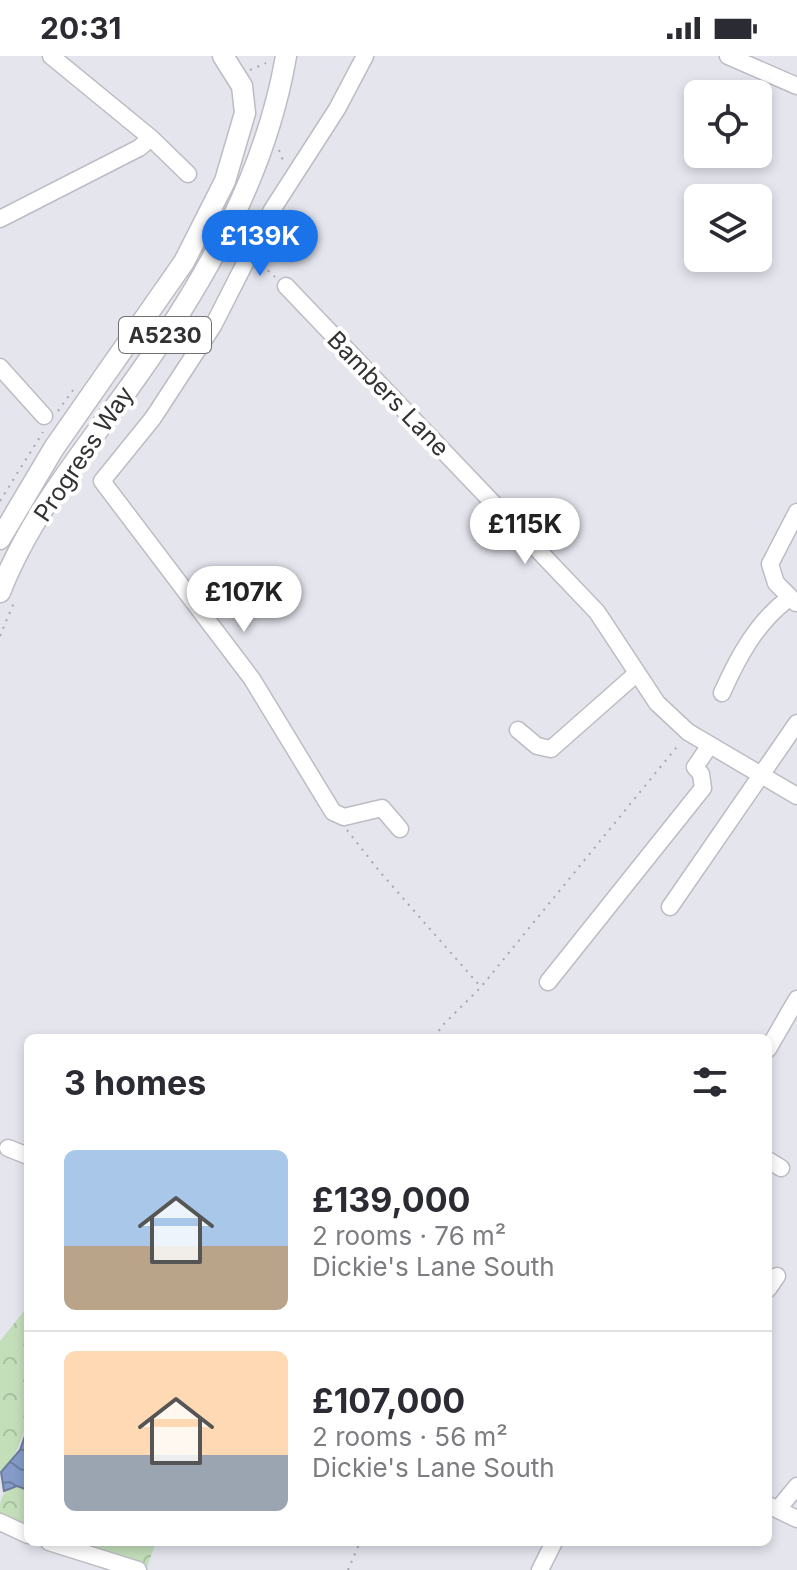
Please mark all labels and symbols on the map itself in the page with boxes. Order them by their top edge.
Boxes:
pin: £139K [204,210,316,278]
road number: A5230 [119,317,211,353]
street label: Bambers Lane [321,325,455,462]
street label: Progress Way [28,381,139,527]
pin: £115K [469,498,581,566]
pin: £107K [188,566,300,634]

